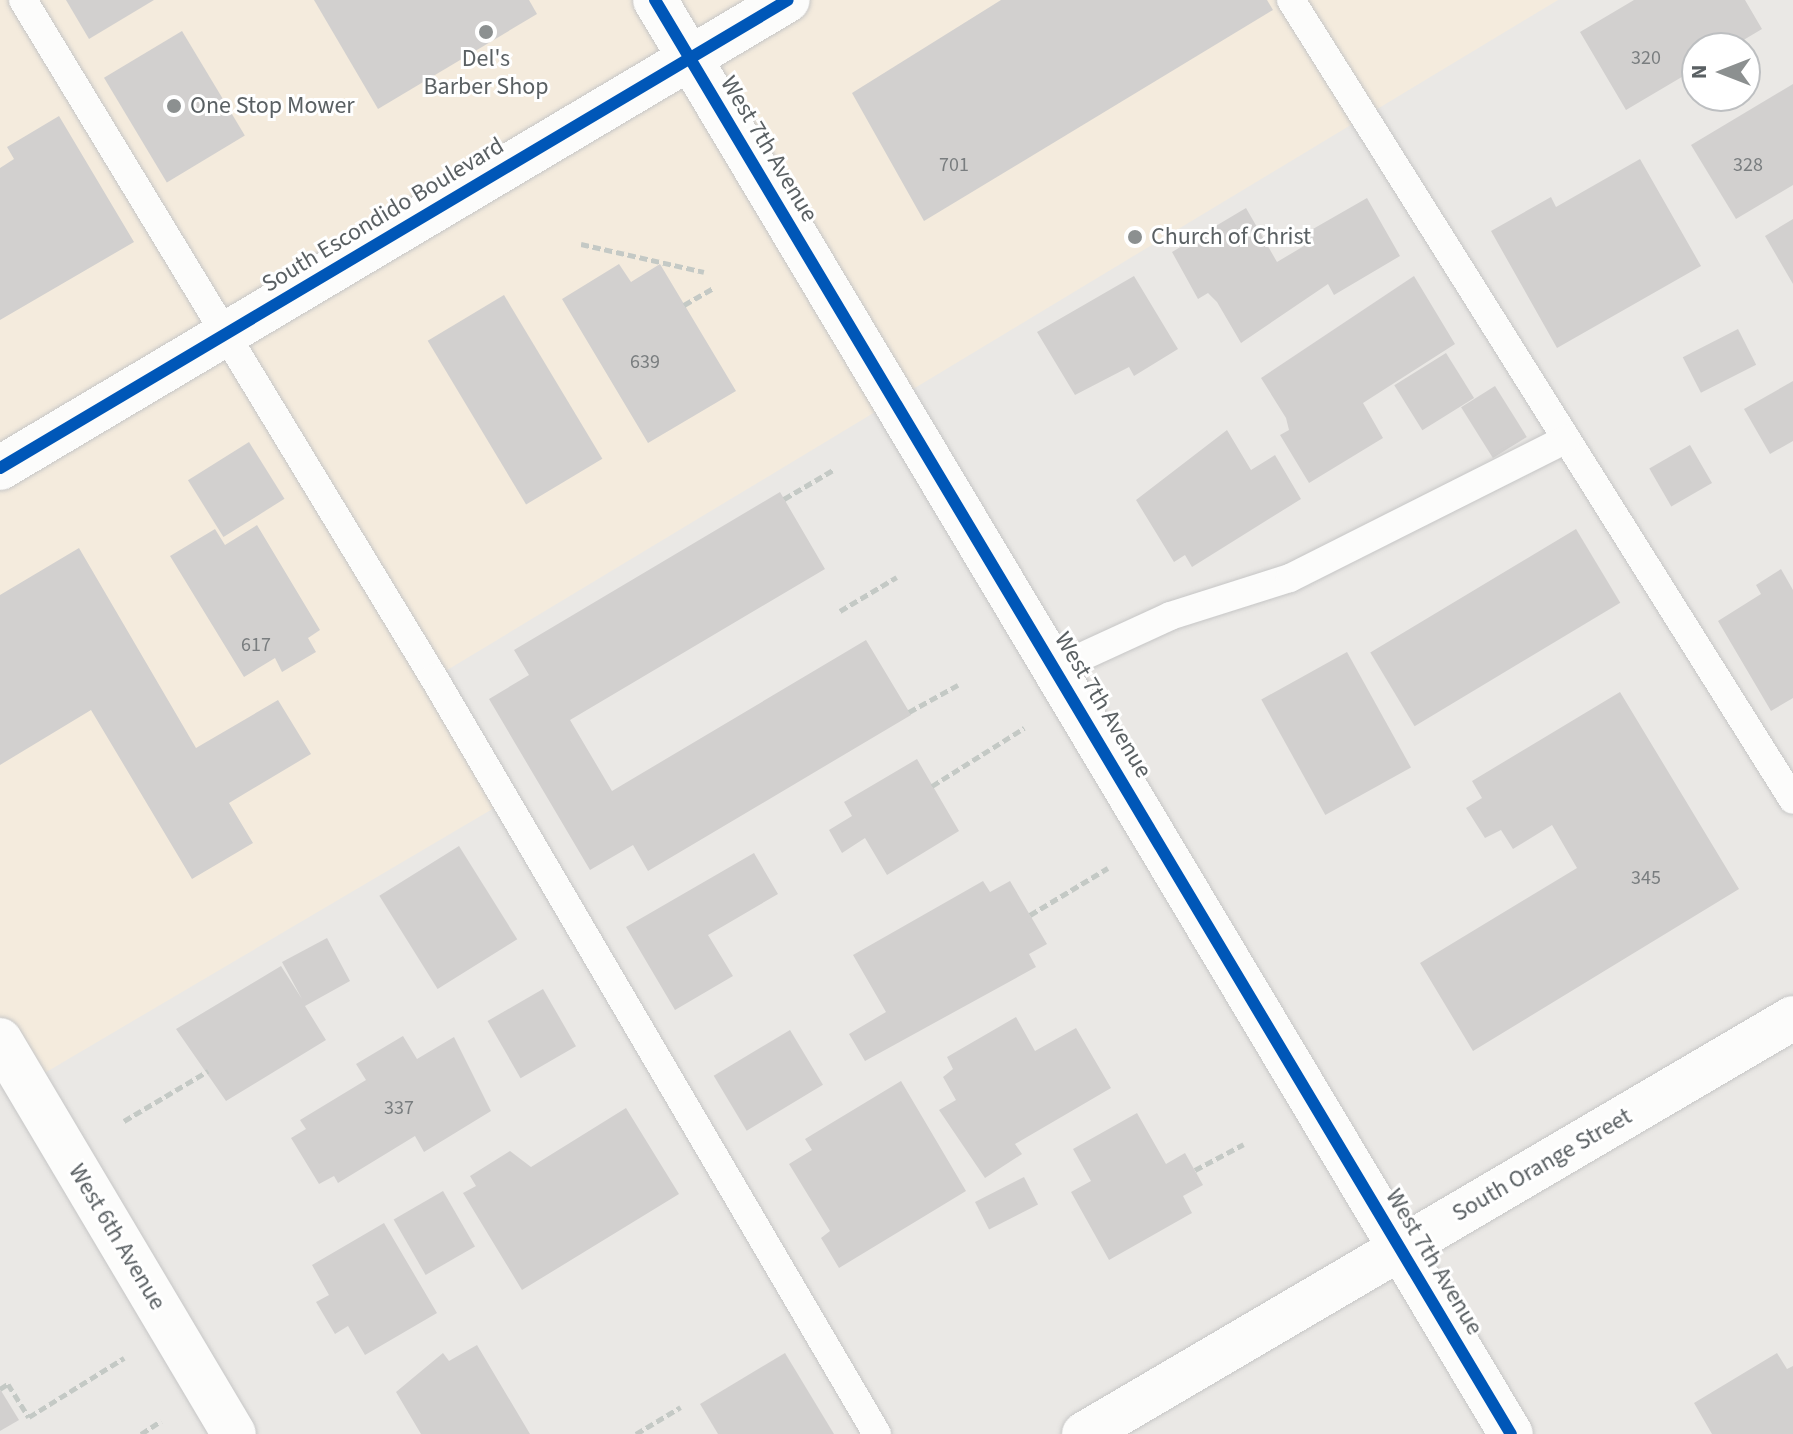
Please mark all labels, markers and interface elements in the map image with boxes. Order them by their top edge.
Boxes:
marker: Del's Barber Shop [477,23,495,41]
north arrow [1681,32,1761,112]
place label: Del's Barber Shop [423,45,549,101]
house number: 320 [1631,46,1661,70]
text: N [1683,65,1715,79]
street label: West 7th Avenue [714,71,824,227]
place label: One Stop Mower [190,92,355,120]
marker: One Stop Mower [165,97,183,115]
street label: South Escondido Boulevard [257,131,509,299]
house number: 701 [939,153,969,177]
house number: 328 [1733,153,1763,177]
place label: Church of Christ [1151,223,1311,251]
marker: Church of Christ [1126,228,1144,246]
house number: 639 [630,350,660,374]
street label: West 7th Avenue [1048,627,1158,783]
house number: 617 [241,633,271,657]
house number: 345 [1631,866,1661,890]
house number: 337 [384,1096,414,1120]
street label: South Orange Street [1447,1102,1637,1228]
street label: West 6th Avenue [62,1159,172,1315]
street label: West 7th Avenue [1379,1184,1489,1340]

